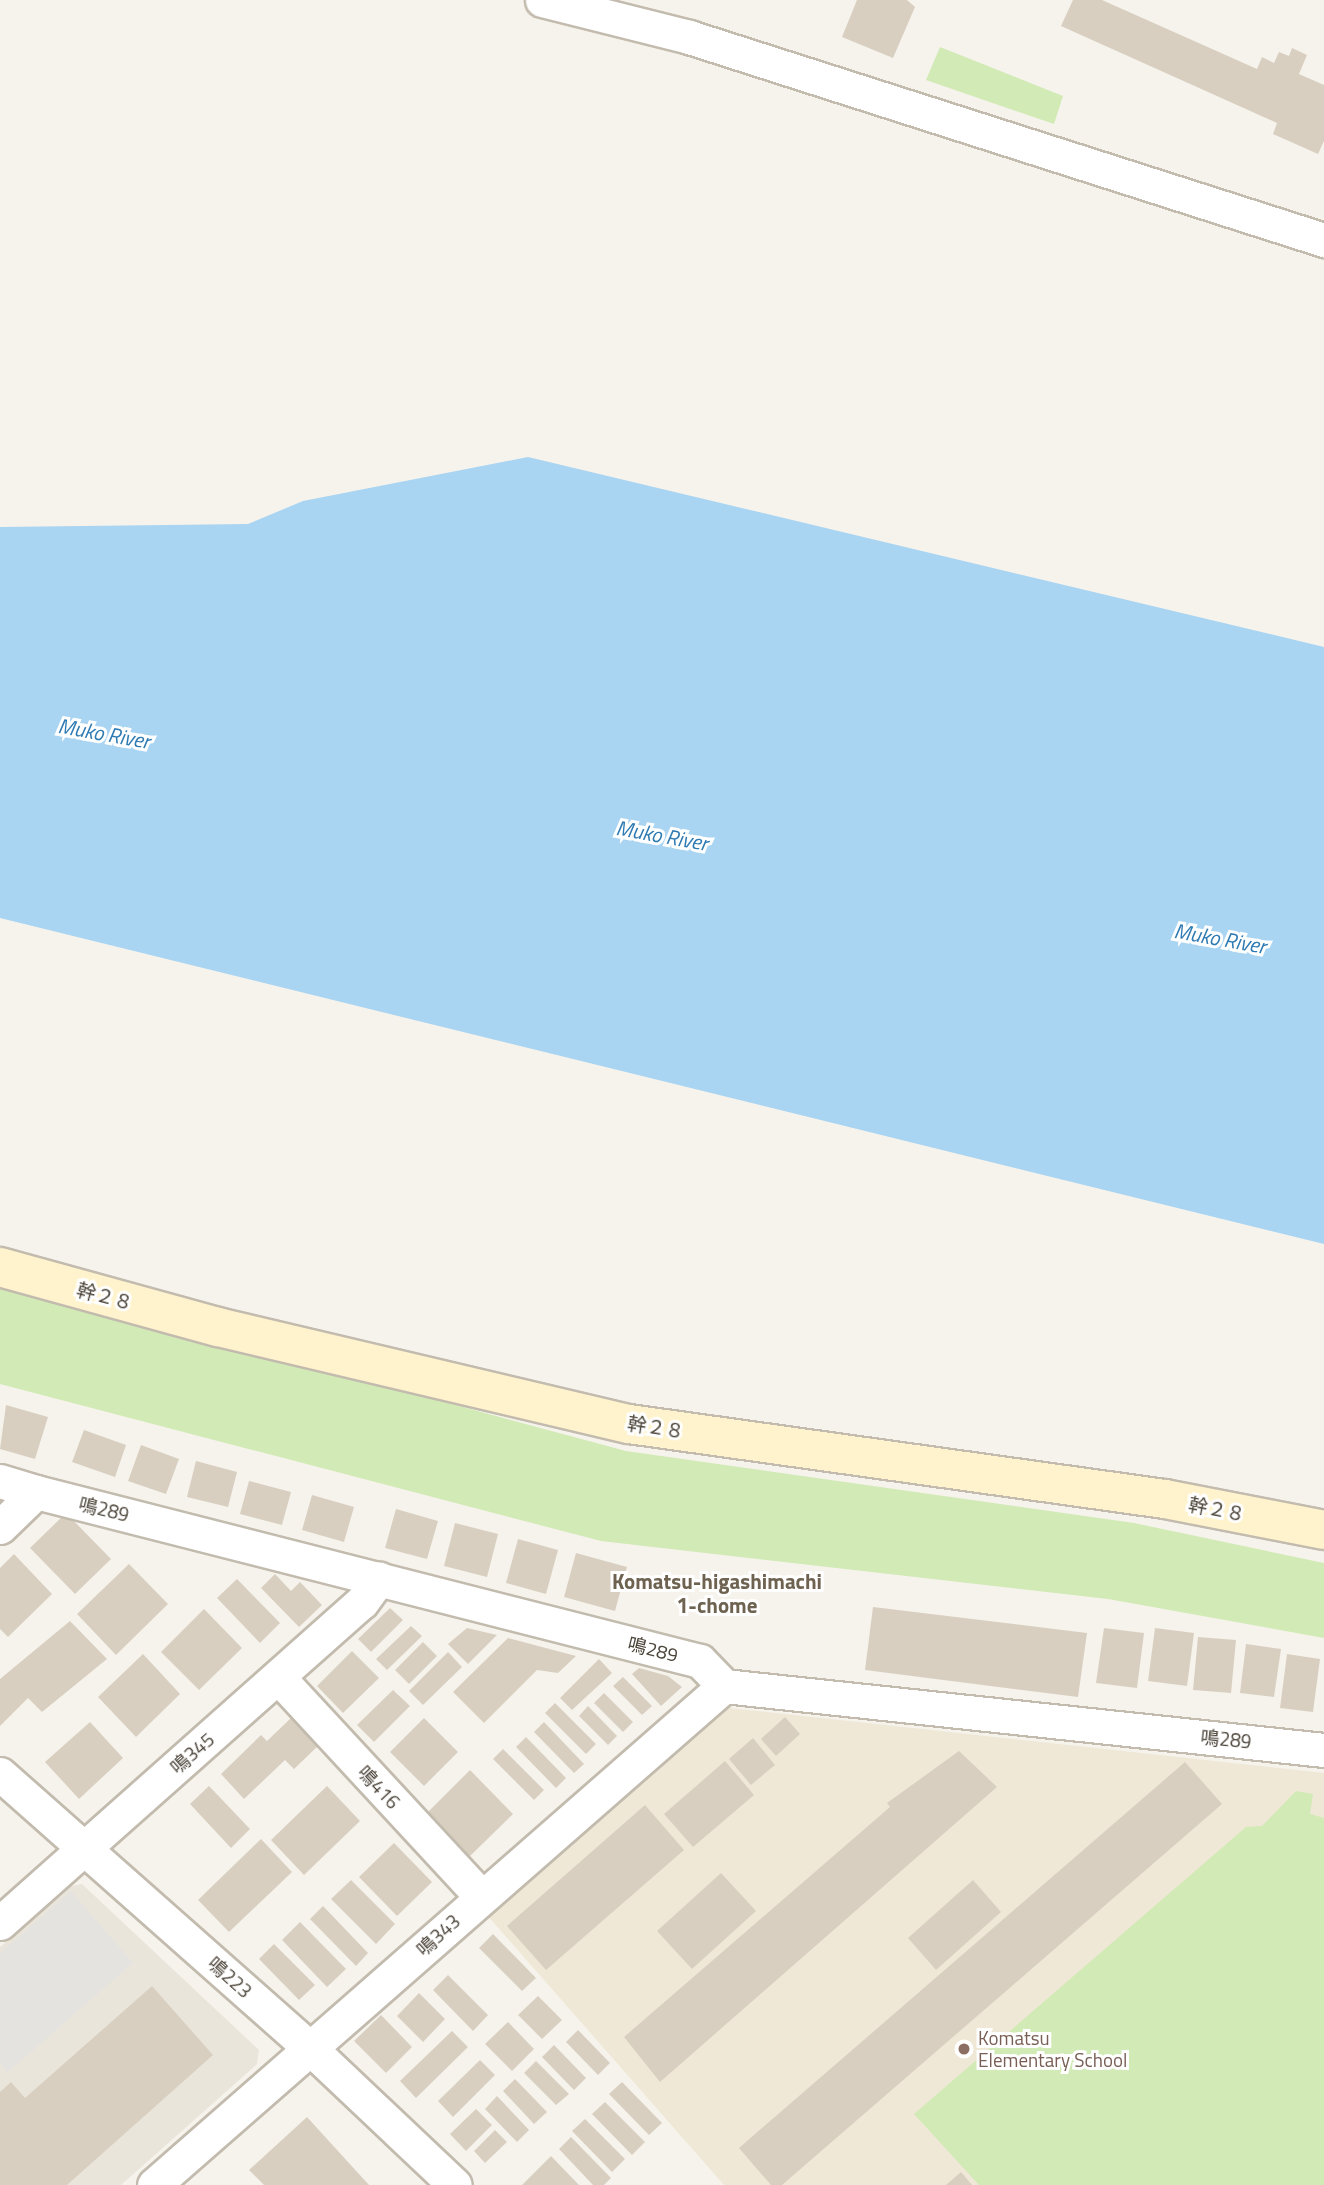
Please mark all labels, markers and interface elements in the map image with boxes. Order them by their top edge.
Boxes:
water label: Muko River [56,713,152,753]
water label: Muko River [614,815,710,855]
water label: Muko River [1172,918,1268,958]
street label: 幹２８ [75,1278,135,1314]
street label: 幹２８ [626,1411,686,1443]
street label: 鳴289 [77,1492,131,1526]
street label: 幹２８ [1187,1492,1247,1526]
district label: Komatsu-higashimachi 1-chome [612,1568,822,1618]
street label: 鳴289 [626,1632,680,1666]
street label: 鳴289 [1199,1725,1253,1753]
street label: 鳴345 [165,1728,219,1778]
street label: 鳴416 [353,1761,405,1813]
street label: 鳴343 [411,1909,465,1961]
street label: 鳴223 [203,1951,257,2003]
place label: Komatsu Elementary School [978,2027,1127,2071]
marker: Komatsu Elementary School [956,2041,972,2057]

